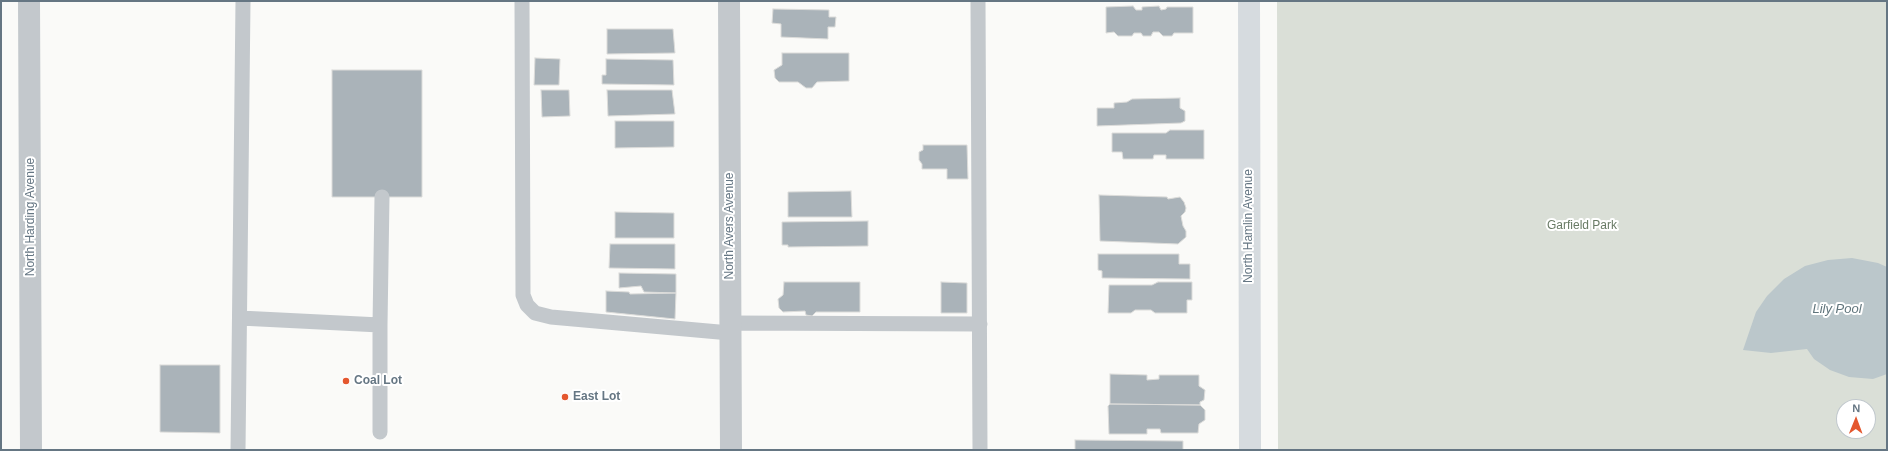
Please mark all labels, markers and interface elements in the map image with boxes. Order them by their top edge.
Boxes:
street label: North Harding Avenue [24,158,38,276]
street label: North Hamlin Avenue [1242,169,1256,283]
street label: North Avers Avenue [723,173,737,279]
park label: Garfield Park [1547,219,1617,233]
water label: Lily Pool [1812,301,1862,317]
place label: Coal Lot [354,374,402,388]
marker: Coal Lot [341,376,351,386]
place label: East Lot [573,390,620,404]
marker: East Lot [560,392,570,402]
north arrow [1836,399,1876,439]
text: N [1852,402,1860,414]

